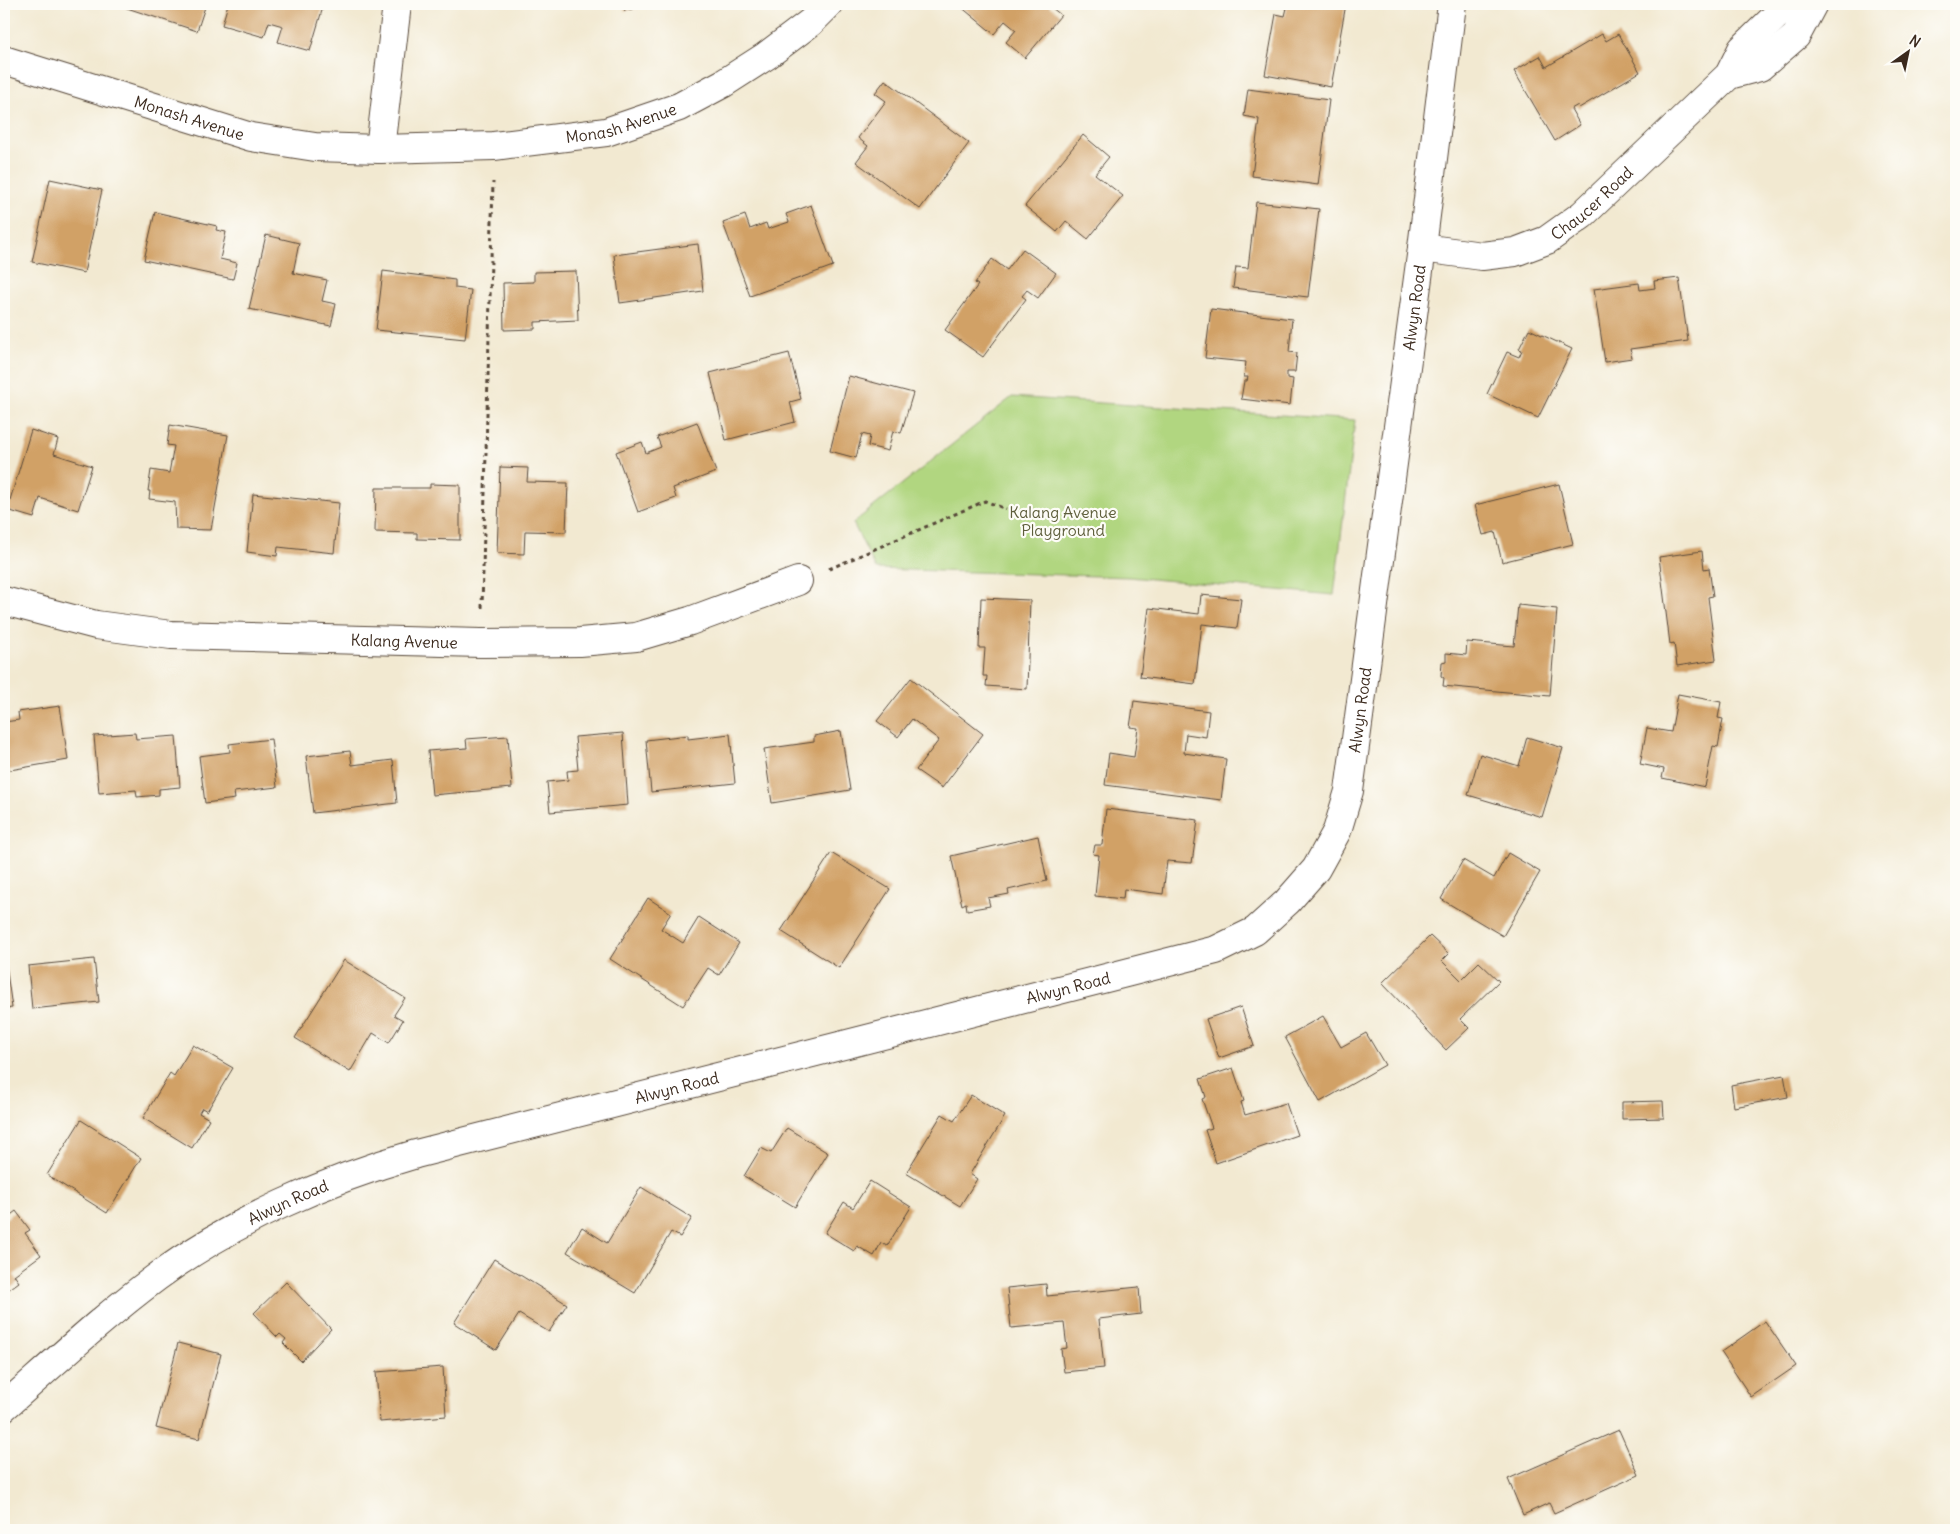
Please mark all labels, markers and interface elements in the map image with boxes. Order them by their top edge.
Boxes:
north arrow [1882,28,1932,78]
text: N [1906,31,1924,51]
street label: Monash Avenue [132,91,247,144]
street label: Monash Avenue [565,99,679,147]
street label: Chaucer Road [1547,162,1637,244]
street label: Alwyn Road [1398,264,1430,352]
park label: Kalang Avenue Playground [1009,502,1117,540]
street label: Kalang Avenue [350,630,458,652]
street label: Alwyn Road [1344,666,1376,754]
street label: Alwyn Road [1024,967,1112,1008]
street label: Alwyn Road [632,1067,721,1108]
street label: Alwyn Road [244,1175,331,1229]

